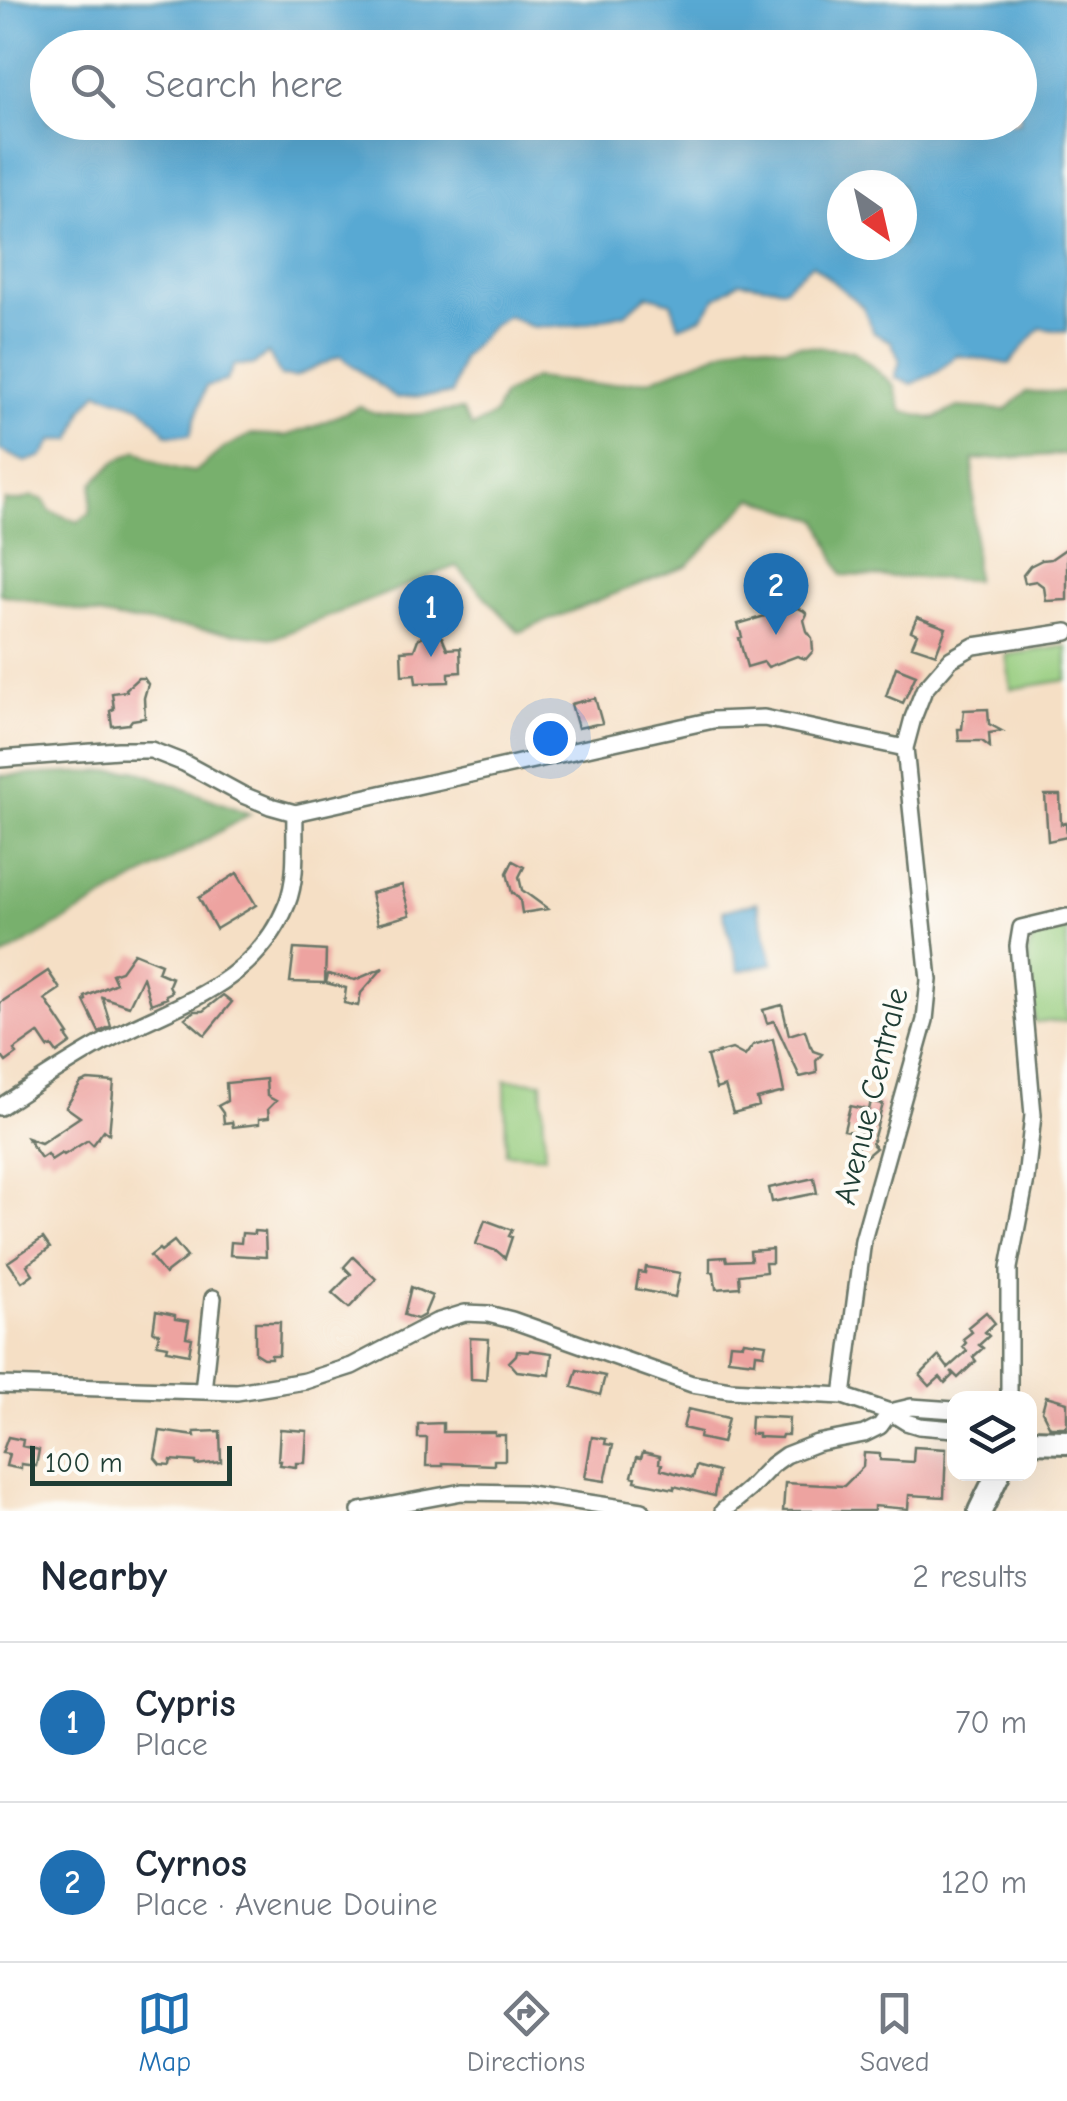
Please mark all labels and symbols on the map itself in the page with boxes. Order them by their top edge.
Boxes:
north arrow [827,170,917,260]
pin: 2 [744,552,808,635]
pin: 1 [398,574,464,657]
your location [525,713,576,764]
street label: Avenue Centrale [826,984,916,1208]
scale bar [30,1441,232,1486]

